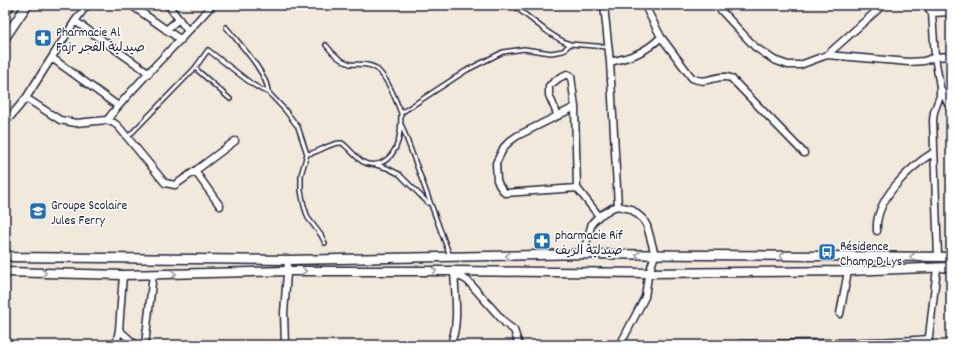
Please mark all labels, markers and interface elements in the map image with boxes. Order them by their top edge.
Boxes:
place label: Pharmacie Al Fajr صيدلية الفجر [56,24,145,58]
pharmacy icon: Pharmacie Al Fajr صيدلية الفجر [33,28,53,48]
place label: Groupe Scolaire Jules Ferry [51,197,128,231]
school or university icon: Groupe Scolaire Jules Ferry [28,201,48,221]
place label: pharmacie Rif صيدلية الريف [555,227,623,261]
pharmacy icon: pharmacie Rif صيدلية الريف [532,231,552,251]
place label: Résidence Champ D Lys [840,238,902,272]
bus stop icon: Résidence Champ D Lys [817,242,837,262]
one-way arrow [635,251,641,259]
one-way arrow [505,252,511,260]
one-way arrow [779,252,785,260]
one-way arrow [909,253,915,261]
one-way arrow [301,267,307,275]
one-way arrow [431,267,437,275]
one-way arrow [41,268,47,277]
one-way arrow [171,270,177,278]

